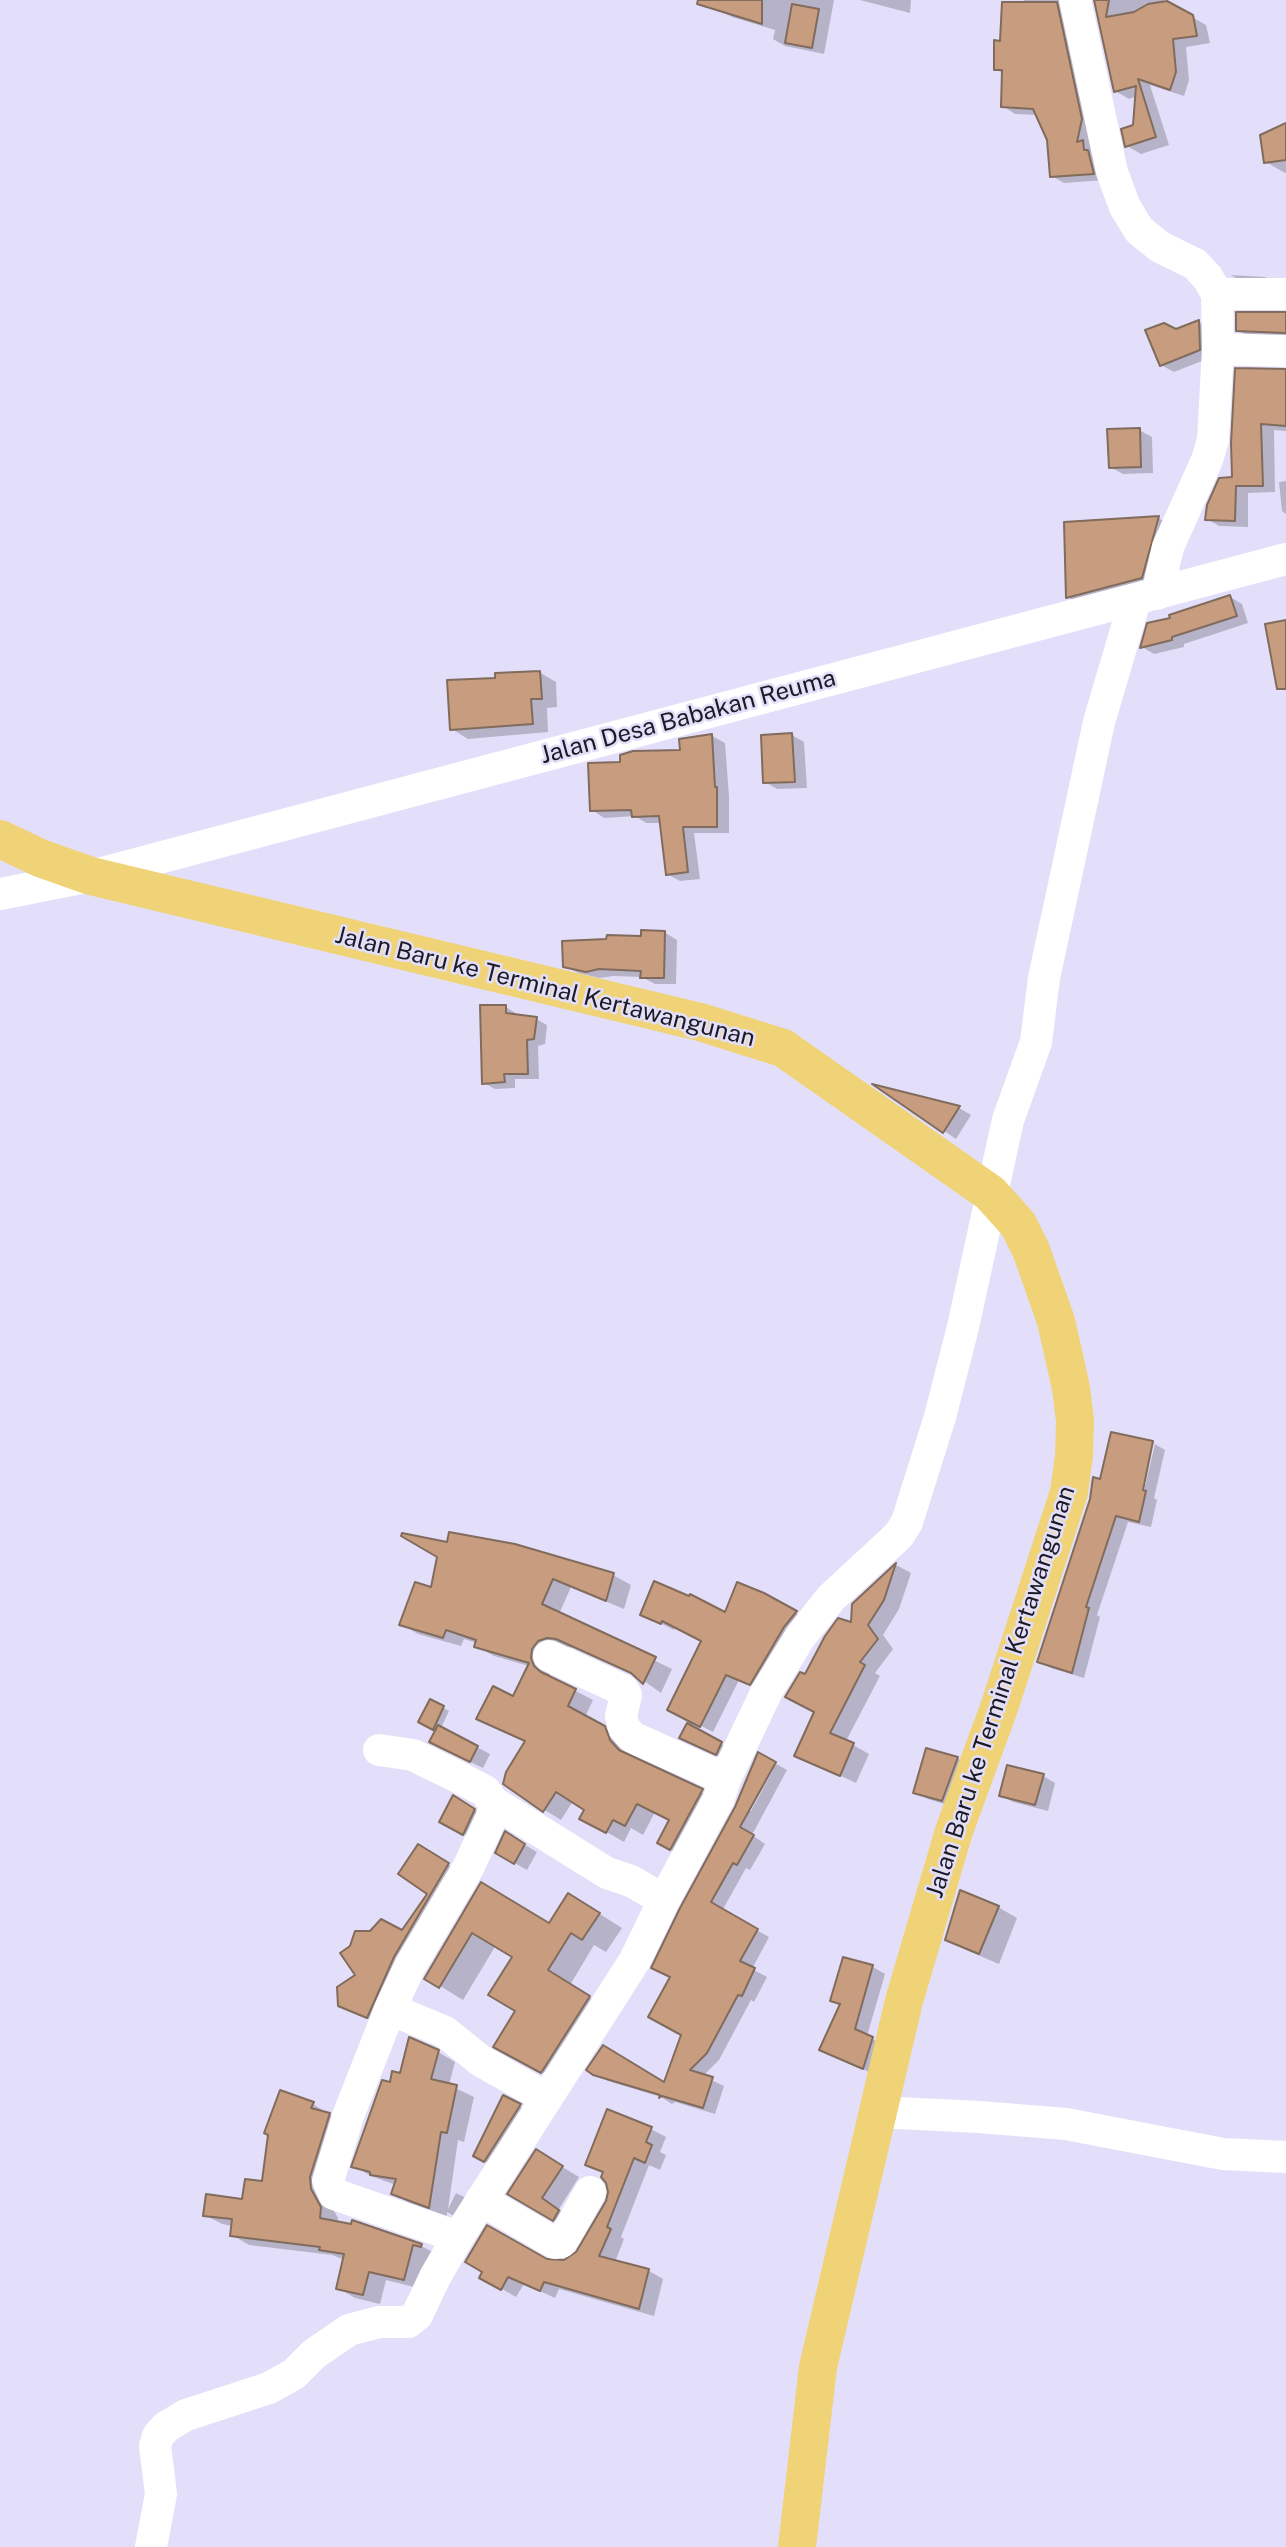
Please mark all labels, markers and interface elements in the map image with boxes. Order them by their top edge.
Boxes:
street label: Jalan Desa Babakan Reuma [537,664,839,770]
street label: Jalan Baru ke Terminal Kertawangunan [332,921,758,1053]
street label: Jalan Baru ke Terminal Kertawangunan [921,1482,1081,1902]

